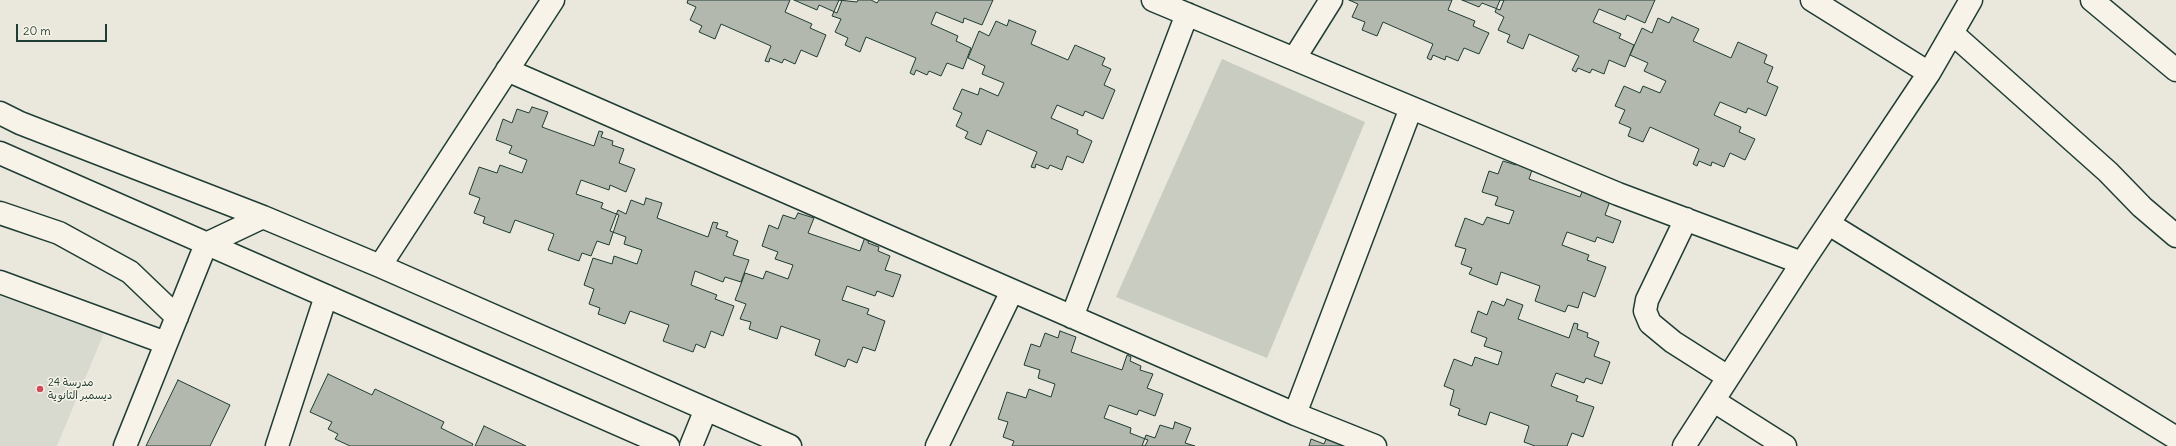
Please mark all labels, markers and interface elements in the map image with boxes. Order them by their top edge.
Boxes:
scale bar [18,16,109,42]
text: 20 m [23,23,51,38]
place label: مدرسة 24 ديسمبر الثانوية [48,376,112,402]
marker: مدرسة 24 ديسمبر الثانوية [35,384,45,394]

